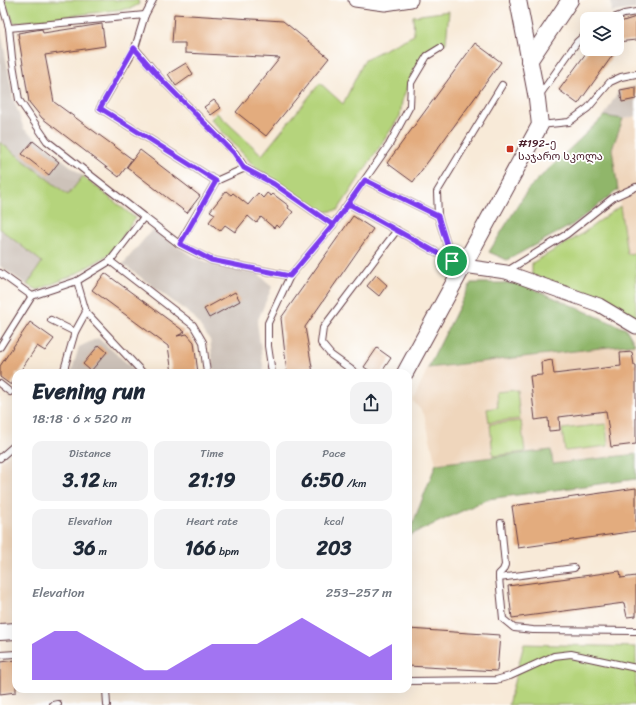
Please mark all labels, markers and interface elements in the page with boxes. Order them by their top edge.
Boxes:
map controls [580,12,624,56]
button: layers [580,12,624,56]
place label: #192-ე საჯარო სკოლა [518,134,603,166]
marker: #192-ე საჯარო სკოლა [505,144,515,154]
pin [435,244,469,278]
icon: arrive [441,250,463,272]
text: Evening run [32,372,145,411]
button: share [350,382,392,424]
text: 18:18 · 6 × 520 m [32,407,131,430]
text: Distance [69,444,111,463]
text: Time [200,444,224,463]
text: Pace [322,444,346,463]
text: 3.12 [63,463,100,498]
text: 21:19 [188,463,236,498]
text: 6:50 [302,463,344,498]
text: km [100,474,117,493]
text: /km [344,474,366,493]
text: Elevation [68,512,112,531]
text: Heart rate [186,512,238,531]
text: kcal [324,512,344,531]
text: 36 [73,531,96,566]
text: 166 [185,531,216,566]
text: 203 [316,531,352,566]
text: m [96,542,107,561]
text: bpm [216,542,239,561]
text: Elevation [32,581,85,604]
text: 253–257 m [326,581,392,604]

